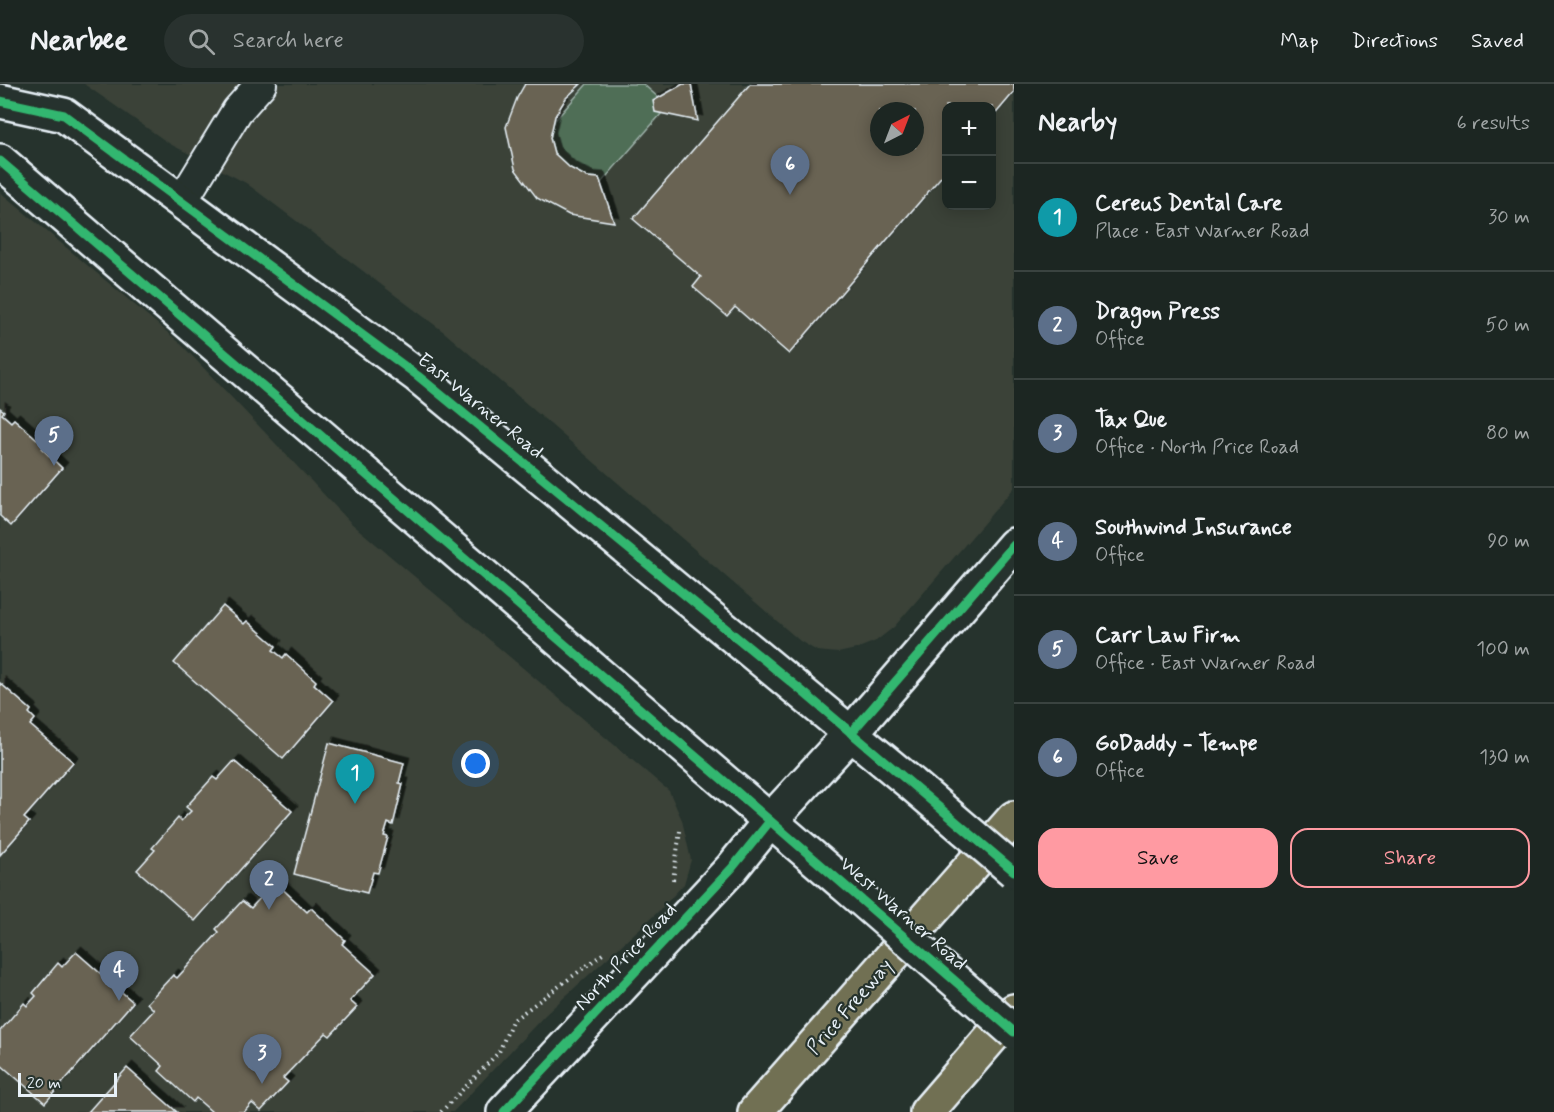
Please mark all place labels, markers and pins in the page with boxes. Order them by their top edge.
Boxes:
pin: 6 [770,146,810,195]
pin: 5 [34,416,74,466]
pin: 1 [336,754,374,804]
pin: 2 [250,860,288,910]
pin: 4 [100,952,138,1001]
pin: 3 [242,1034,282,1084]

